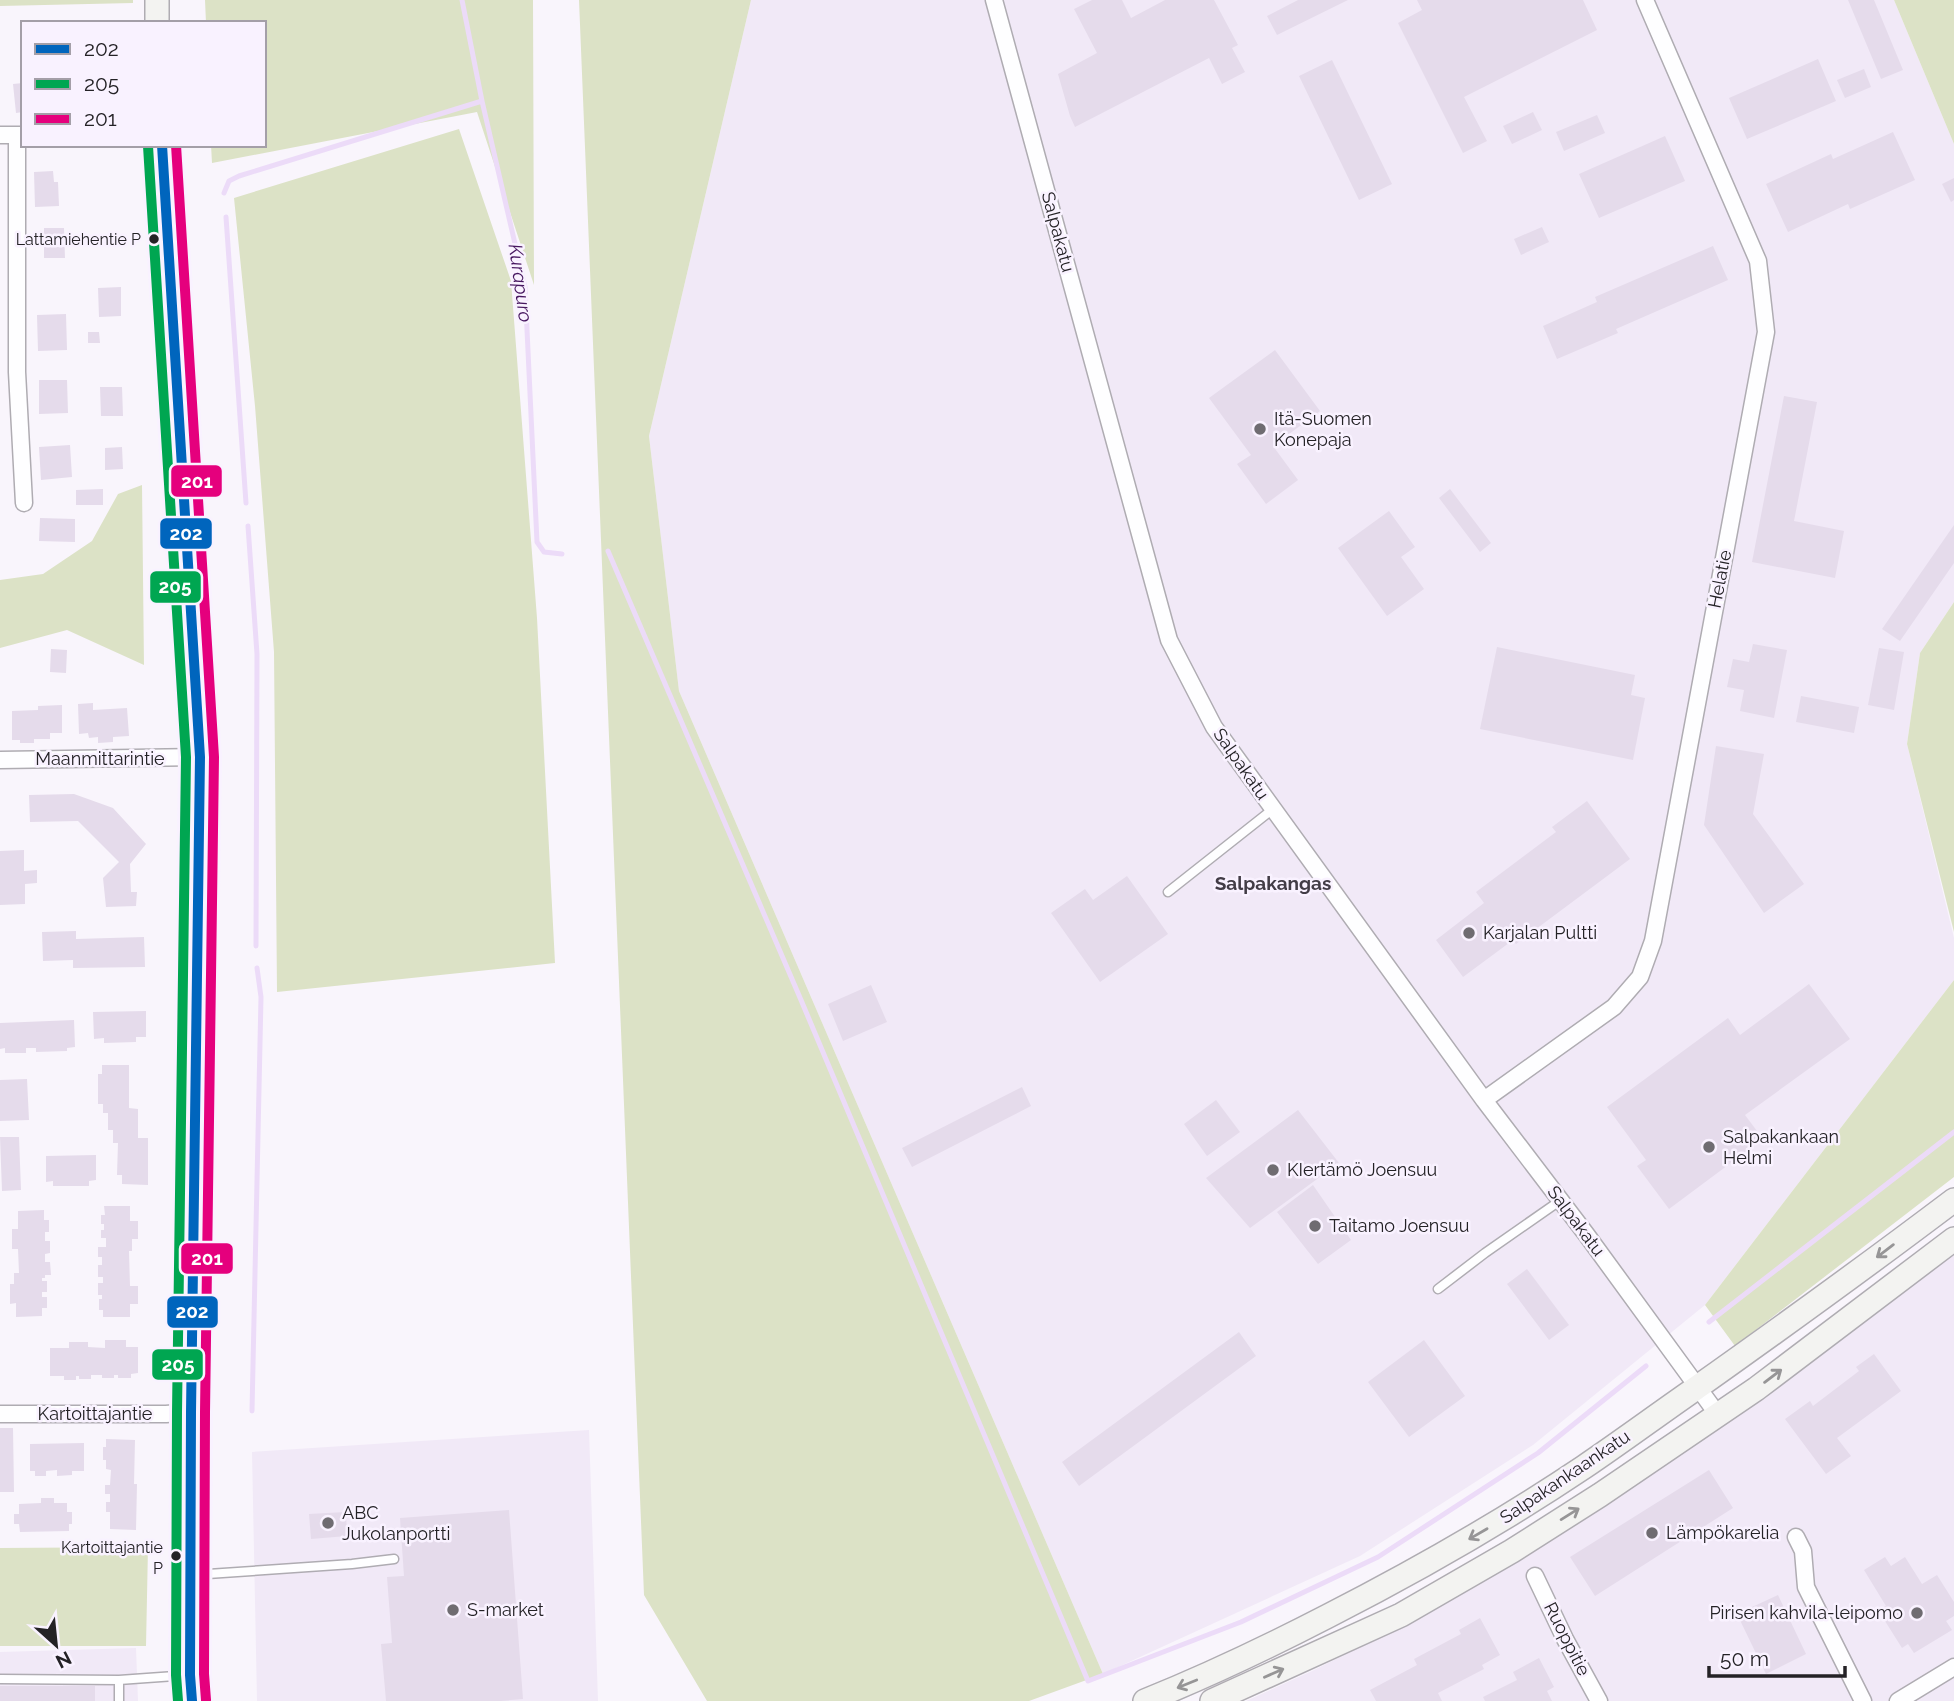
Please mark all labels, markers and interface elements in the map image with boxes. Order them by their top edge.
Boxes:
legend [21,21,266,147]
text: 202 [84,36,119,61]
text: 205 [84,71,119,96]
text: 201 [84,106,117,131]
street label: Salpakatu [1038,189,1079,274]
place label: Lattamiehentie P [16,230,141,249]
marker: Lattamiehentie P [147,232,161,246]
water label: Kurapuro [505,242,537,324]
place label: Itä-Suomen Konepaja [1274,408,1372,450]
marker: Itä-Suomen Konepaja [1252,421,1268,437]
line badge: 201 [170,464,223,498]
text: 201 [181,470,213,492]
line badge: 202 [159,517,213,550]
text: 202 [169,522,203,544]
street label: Helatie [1704,548,1736,610]
line badge: 205 [149,570,202,604]
text: 205 [159,575,191,597]
street label: Salpakatu [1209,724,1274,804]
street label: Maanmittarintie [35,748,165,769]
district label: Salpakangas [1215,872,1331,894]
place label: Karjalan Pultti [1483,922,1597,943]
marker: Karjalan Pultti [1461,925,1477,941]
place label: Salpakankaan Helmi [1723,1126,1839,1168]
marker: Salpakankaan Helmi [1701,1139,1717,1155]
place label: KIertämö Joensuu [1287,1159,1437,1180]
marker: KIertämö Joensuu [1265,1162,1281,1178]
street label: Salpakatu [1543,1181,1610,1260]
place label: Taitamo Joensuu [1329,1215,1469,1236]
marker: Taitamo Joensuu [1307,1218,1323,1234]
line badge: 201 [180,1242,234,1275]
one-way arrow [1876,1244,1895,1259]
text: 201 [191,1247,223,1269]
line badge: 202 [166,1295,219,1329]
text: 202 [175,1300,209,1322]
line badge: 205 [151,1348,204,1381]
text: 205 [162,1353,194,1375]
one-way arrow [1764,1369,1783,1384]
street label: Kartoittajantie [38,1403,153,1424]
street label: Salpakankaankatu [1496,1425,1634,1528]
place label: ABC Jukolanportti [342,1502,450,1544]
one-way arrow [1559,1507,1579,1521]
marker: ABC Jukolanportti [320,1515,336,1531]
place label: Lämpökarelia [1666,1522,1779,1543]
marker: Lämpökarelia [1644,1525,1660,1541]
one-way arrow [1468,1527,1488,1541]
place label: Kartoittajantie P [61,1538,163,1578]
marker: Kartoittajantie P [169,1549,183,1563]
place label: S-market [467,1599,544,1620]
street label: Ruoppitie [1540,1599,1595,1679]
marker: S-market [445,1602,461,1618]
place label: Pirisen kahvila-leipomo [1709,1602,1903,1623]
marker: Pirisen kahvila-leipomo [1909,1605,1925,1621]
north arrow [21,1610,91,1680]
scale bar [1709,1634,1846,1678]
text: 50 m [1720,1646,1769,1671]
text: N [52,1647,75,1673]
one-way arrow [1263,1666,1284,1679]
one-way arrow [1177,1679,1199,1692]

